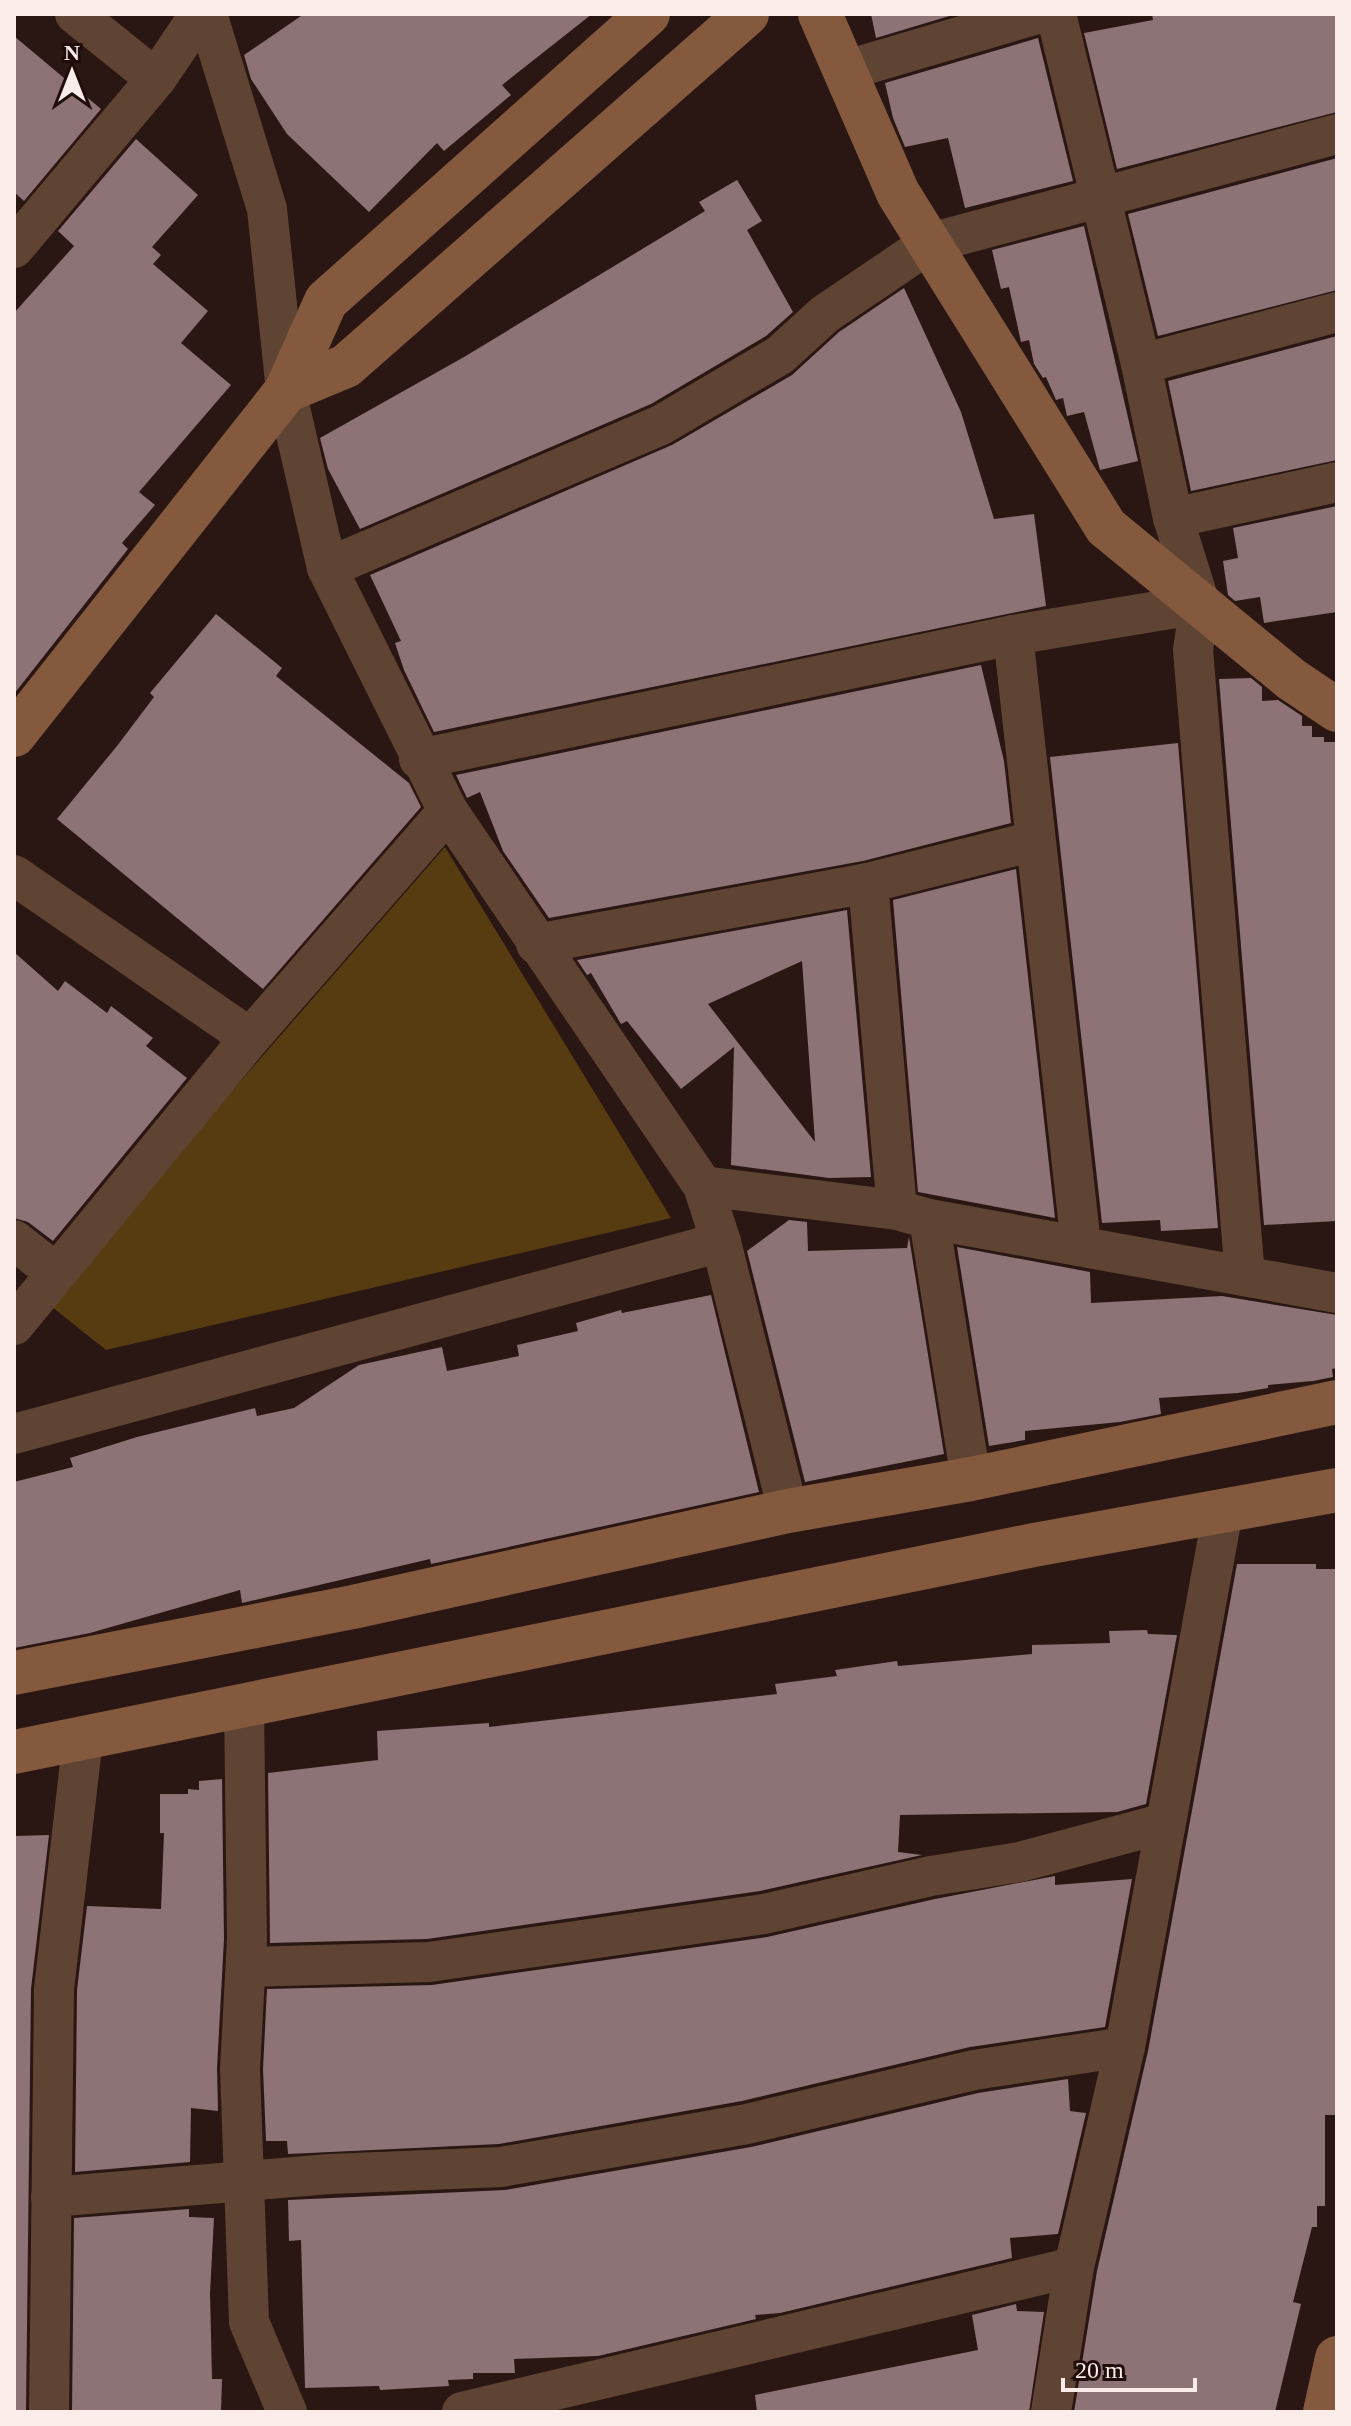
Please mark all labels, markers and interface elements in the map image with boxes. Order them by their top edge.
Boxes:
north arrow [32,32,112,112]
text: N [64,40,80,65]
scale bar [1063,2342,1195,2392]
text: 20 m [1075,2357,1124,2383]

